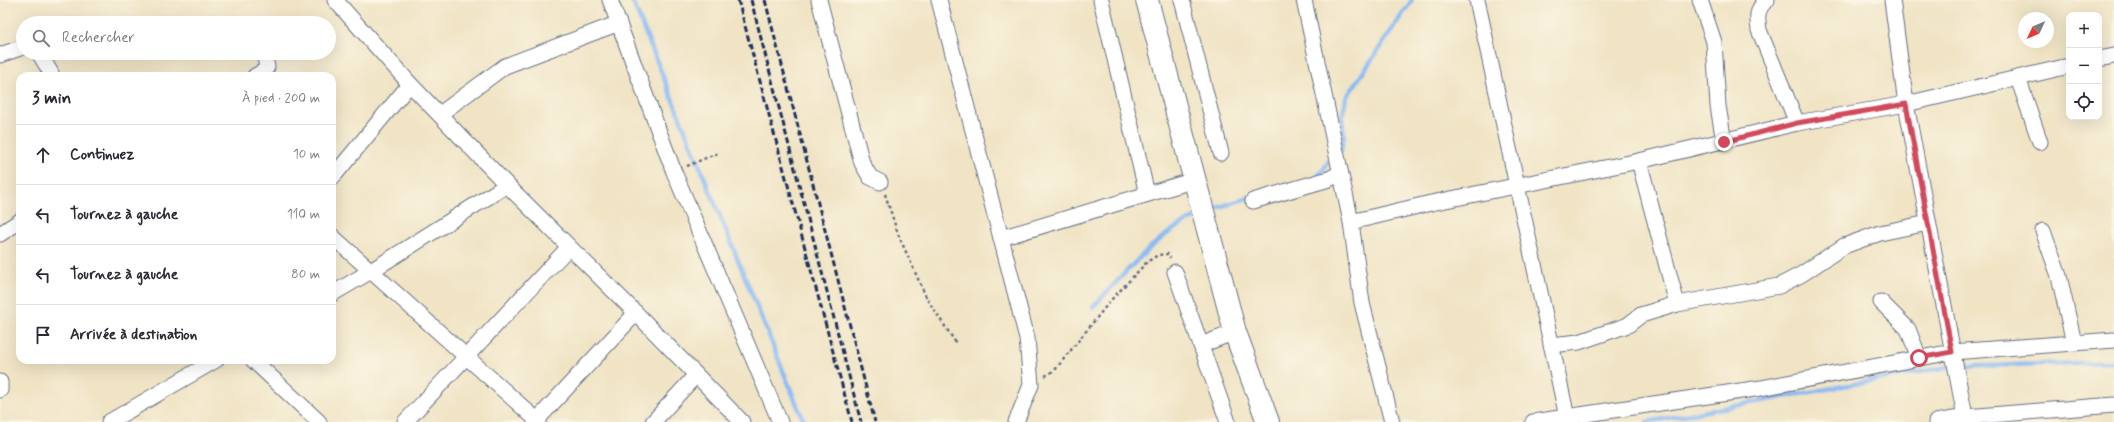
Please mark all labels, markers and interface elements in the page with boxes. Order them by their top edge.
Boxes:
north arrow [2018,12,2054,48]
map controls [2066,12,2102,120]
button: + [2066,12,2102,48]
search box [16,16,336,60]
icon: search [30,27,52,49]
text: Rechercher [62,28,135,48]
button: − [2066,48,2102,84]
button: locate [2066,84,2102,120]
text: 3 min [32,87,71,109]
text: À pied · 200 m [242,90,320,107]
route end [1715,133,1733,151]
icon: ahead [32,144,54,166]
text: Continuez [70,145,134,165]
text: 10 m [293,146,320,163]
icon: left [32,204,54,226]
text: Tournez à gauche [70,205,178,225]
text: 110 m [287,206,320,223]
icon: left [32,264,54,286]
text: Tournez à gauche [70,265,178,285]
text: 80 m [291,266,320,283]
icon: arrive [32,324,54,346]
text: Arrivée à destination [70,325,197,345]
route start [1910,349,1928,367]

